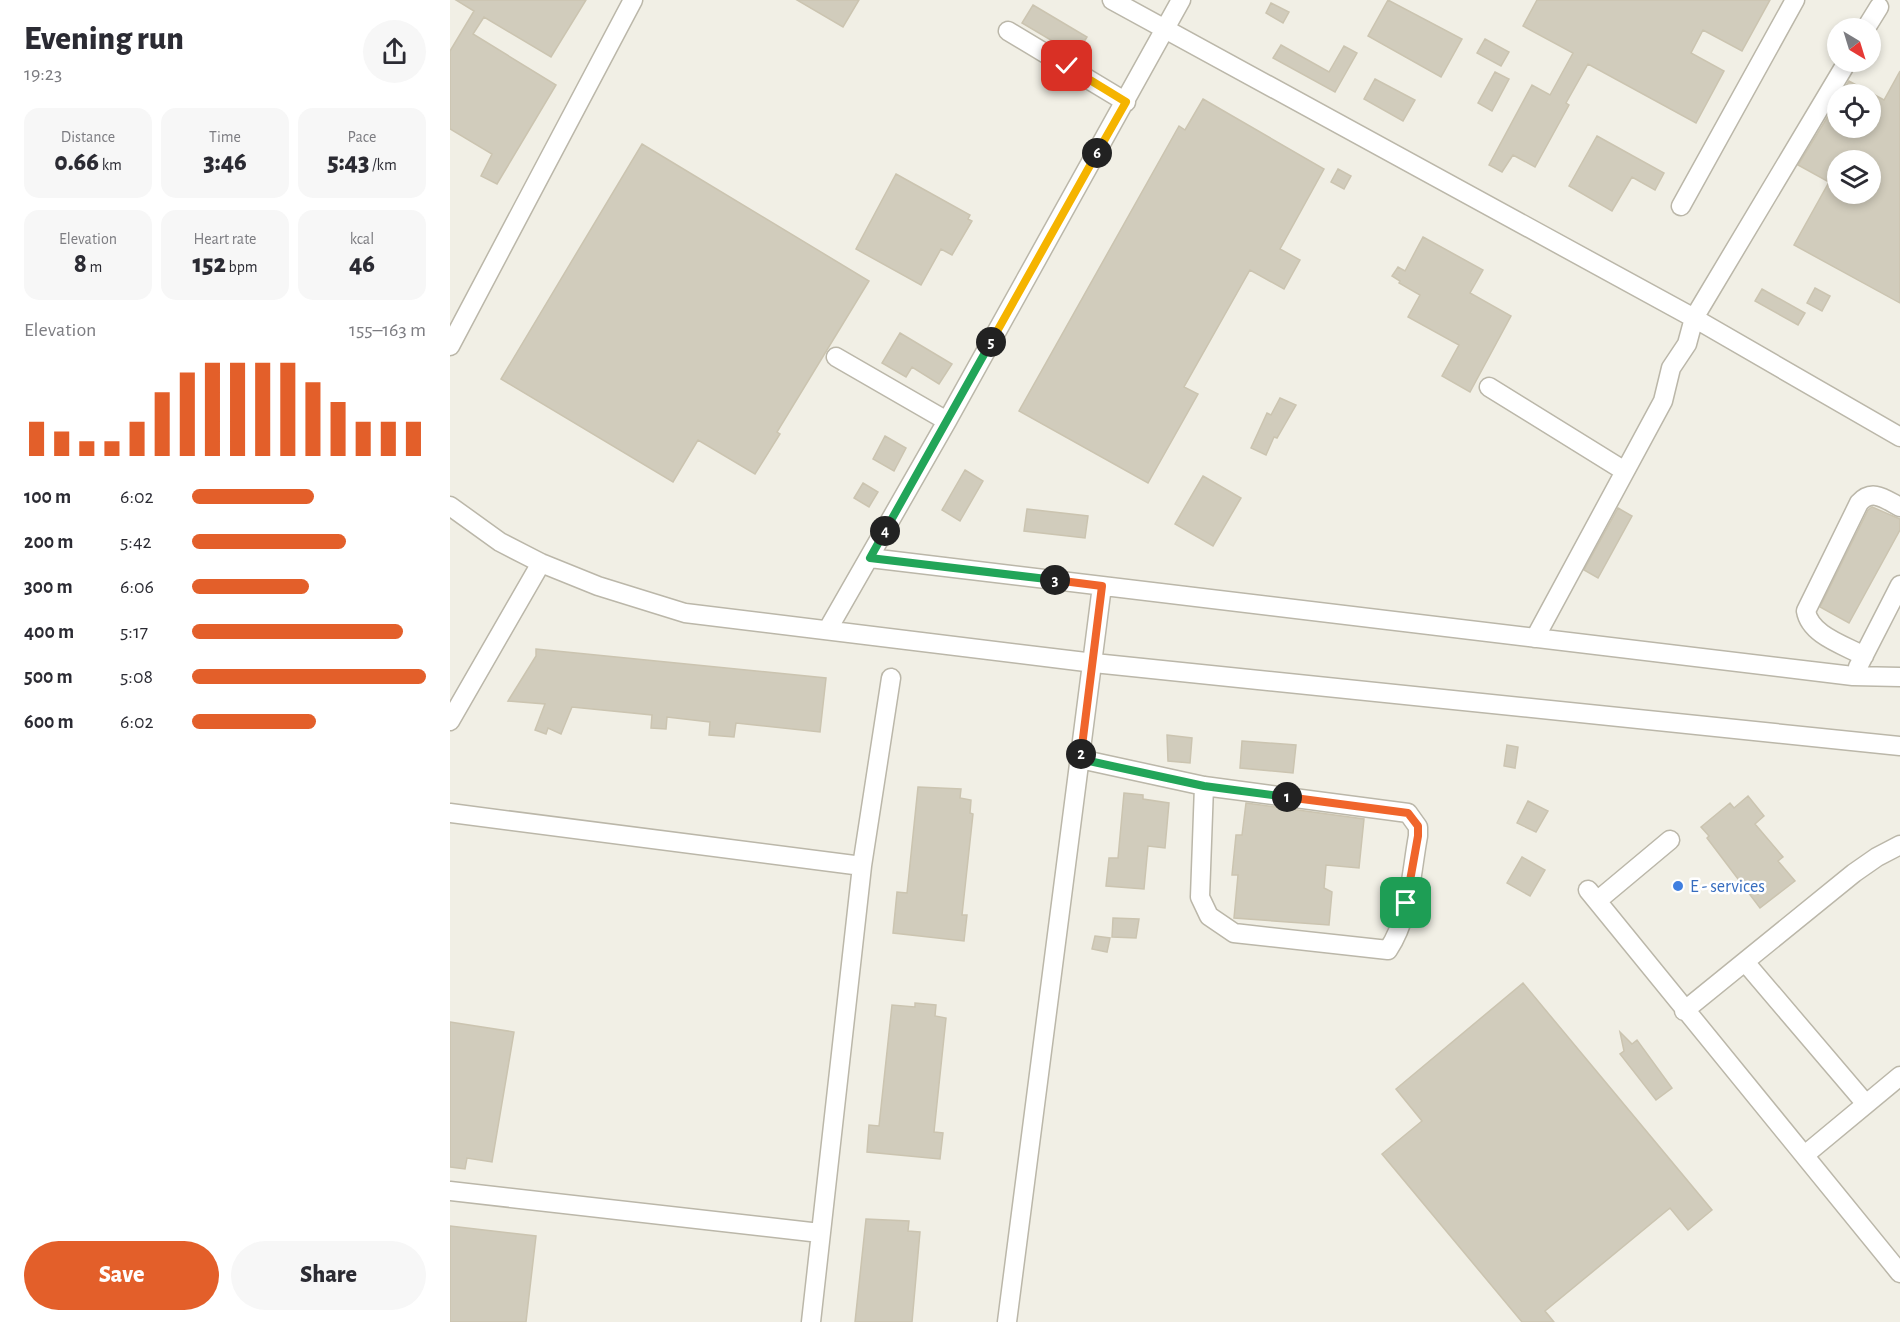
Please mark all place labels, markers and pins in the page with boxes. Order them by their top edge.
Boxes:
pin [1041,40,1092,91]
pin: 6 [1082,138,1112,168]
pin: 5 [976,327,1006,357]
pin: 4 [870,516,900,546]
pin: 3 [1040,565,1070,595]
pin: 2 [1066,739,1096,769]
pin: 1 [1272,782,1302,812]
pin [1380,877,1431,928]
place label: E - services [1690,878,1765,896]
marker: E - services [1671,879,1685,893]

